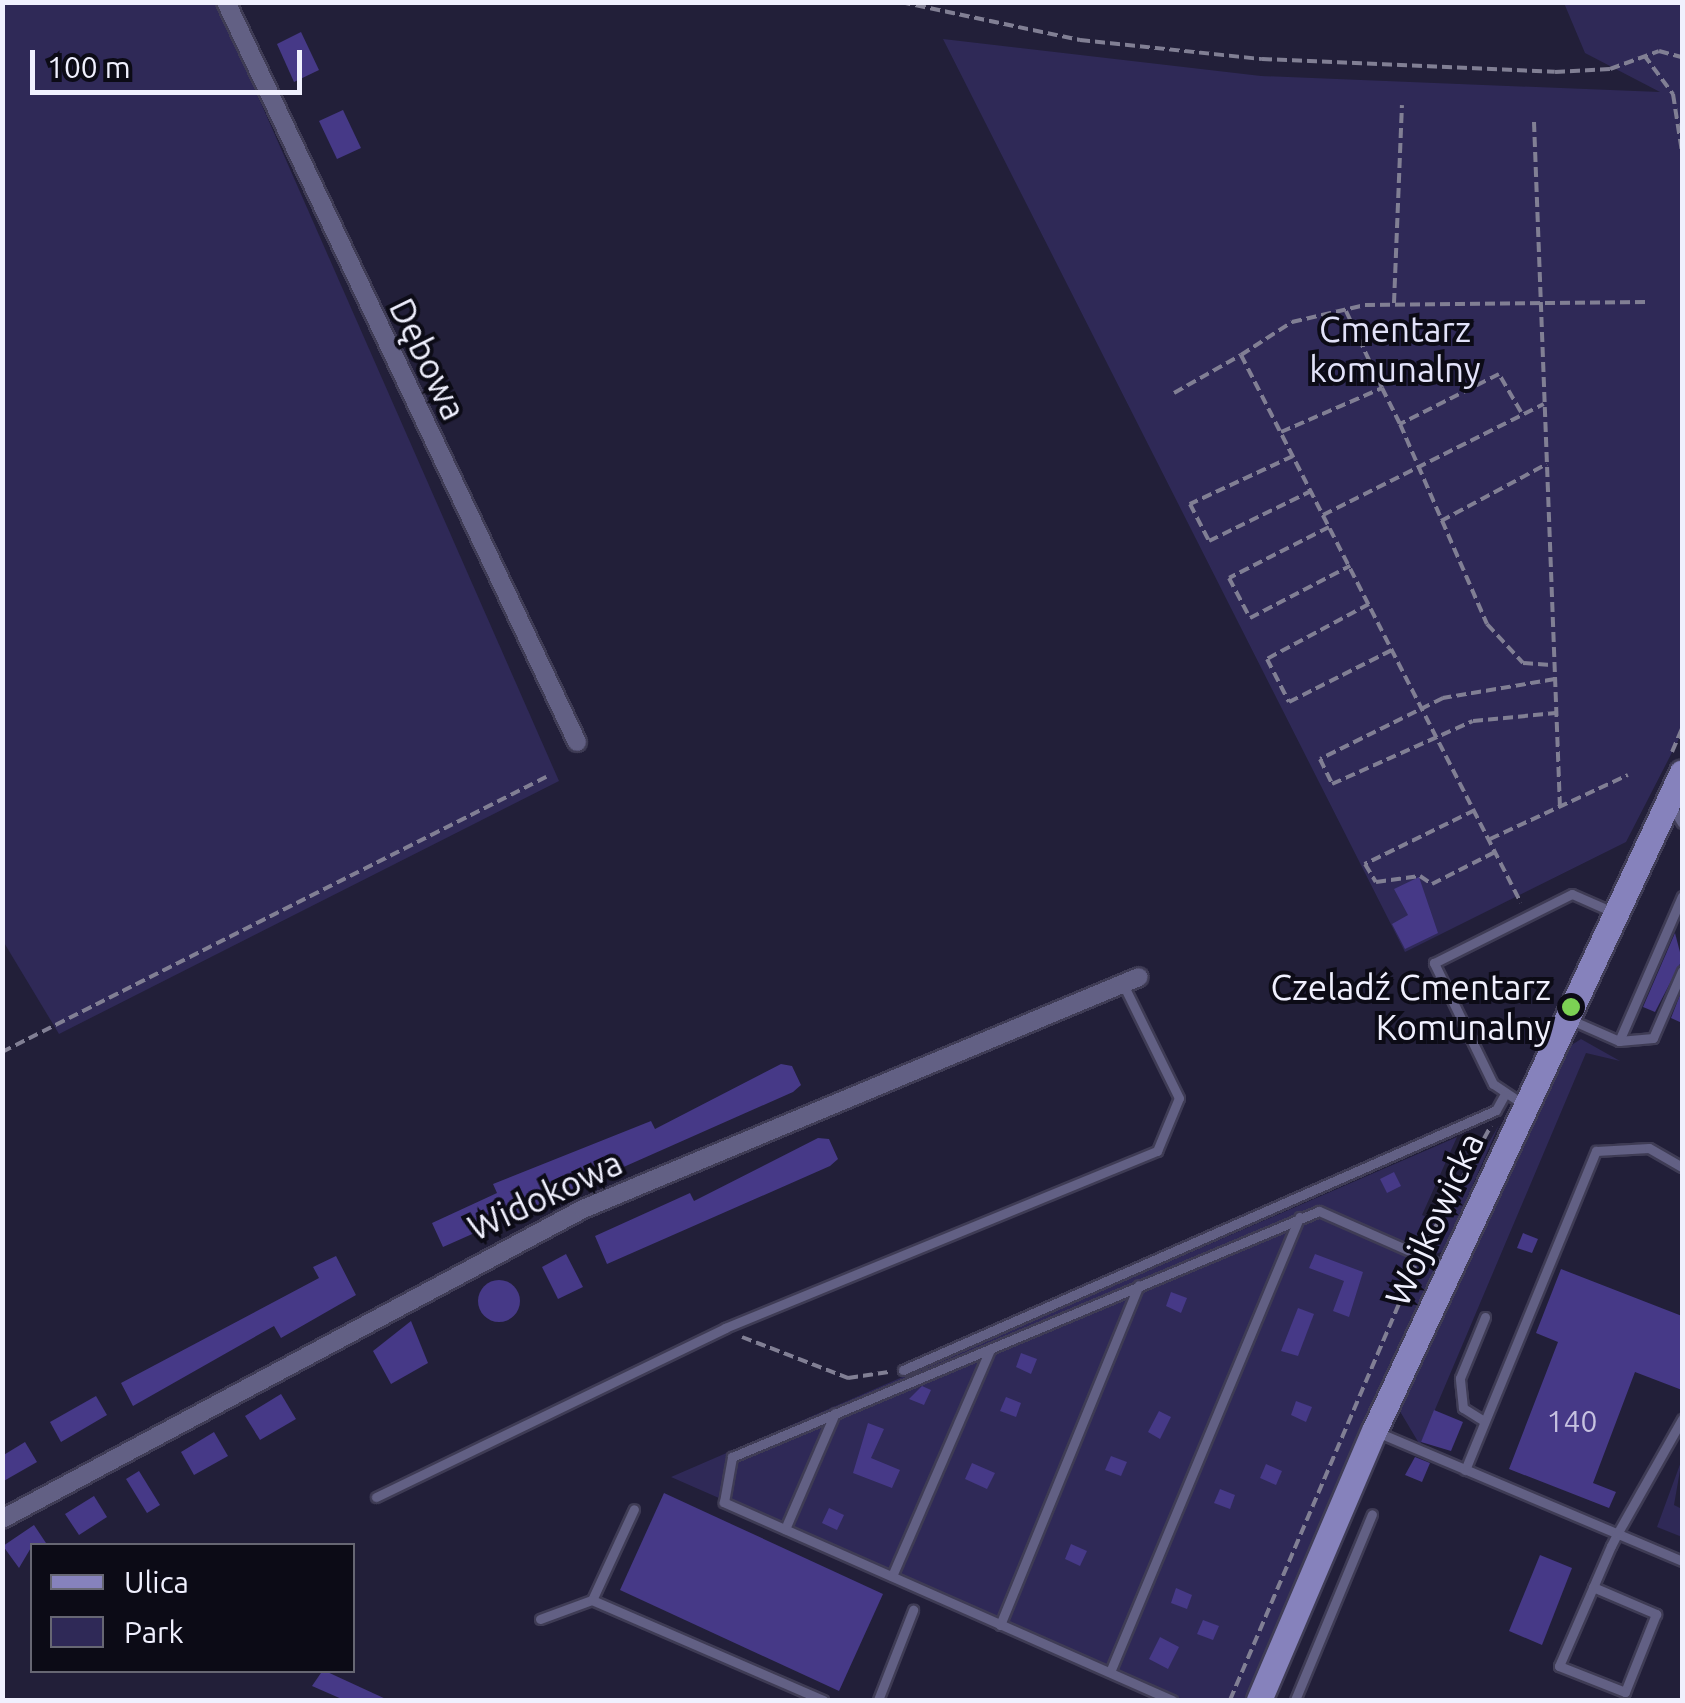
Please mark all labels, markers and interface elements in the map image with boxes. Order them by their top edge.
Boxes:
scale bar [35,30,308,92]
text: 100 m [47,50,131,84]
street label: Dębowa [381,291,475,427]
park label: Cmentarz komunalny [1309,308,1481,390]
place label: Czeladź Cmentarz Komunalny [1271,966,1551,1048]
marker: Czeladź Cmentarz Komunalny [1560,996,1582,1018]
street label: Wojkowicka [1376,1126,1492,1312]
street label: Widokowa [461,1141,629,1249]
house number: 140 [1547,1403,1597,1439]
legend [30,1543,355,1673]
text: Ulica [124,1565,189,1599]
text: Park [124,1615,184,1649]

